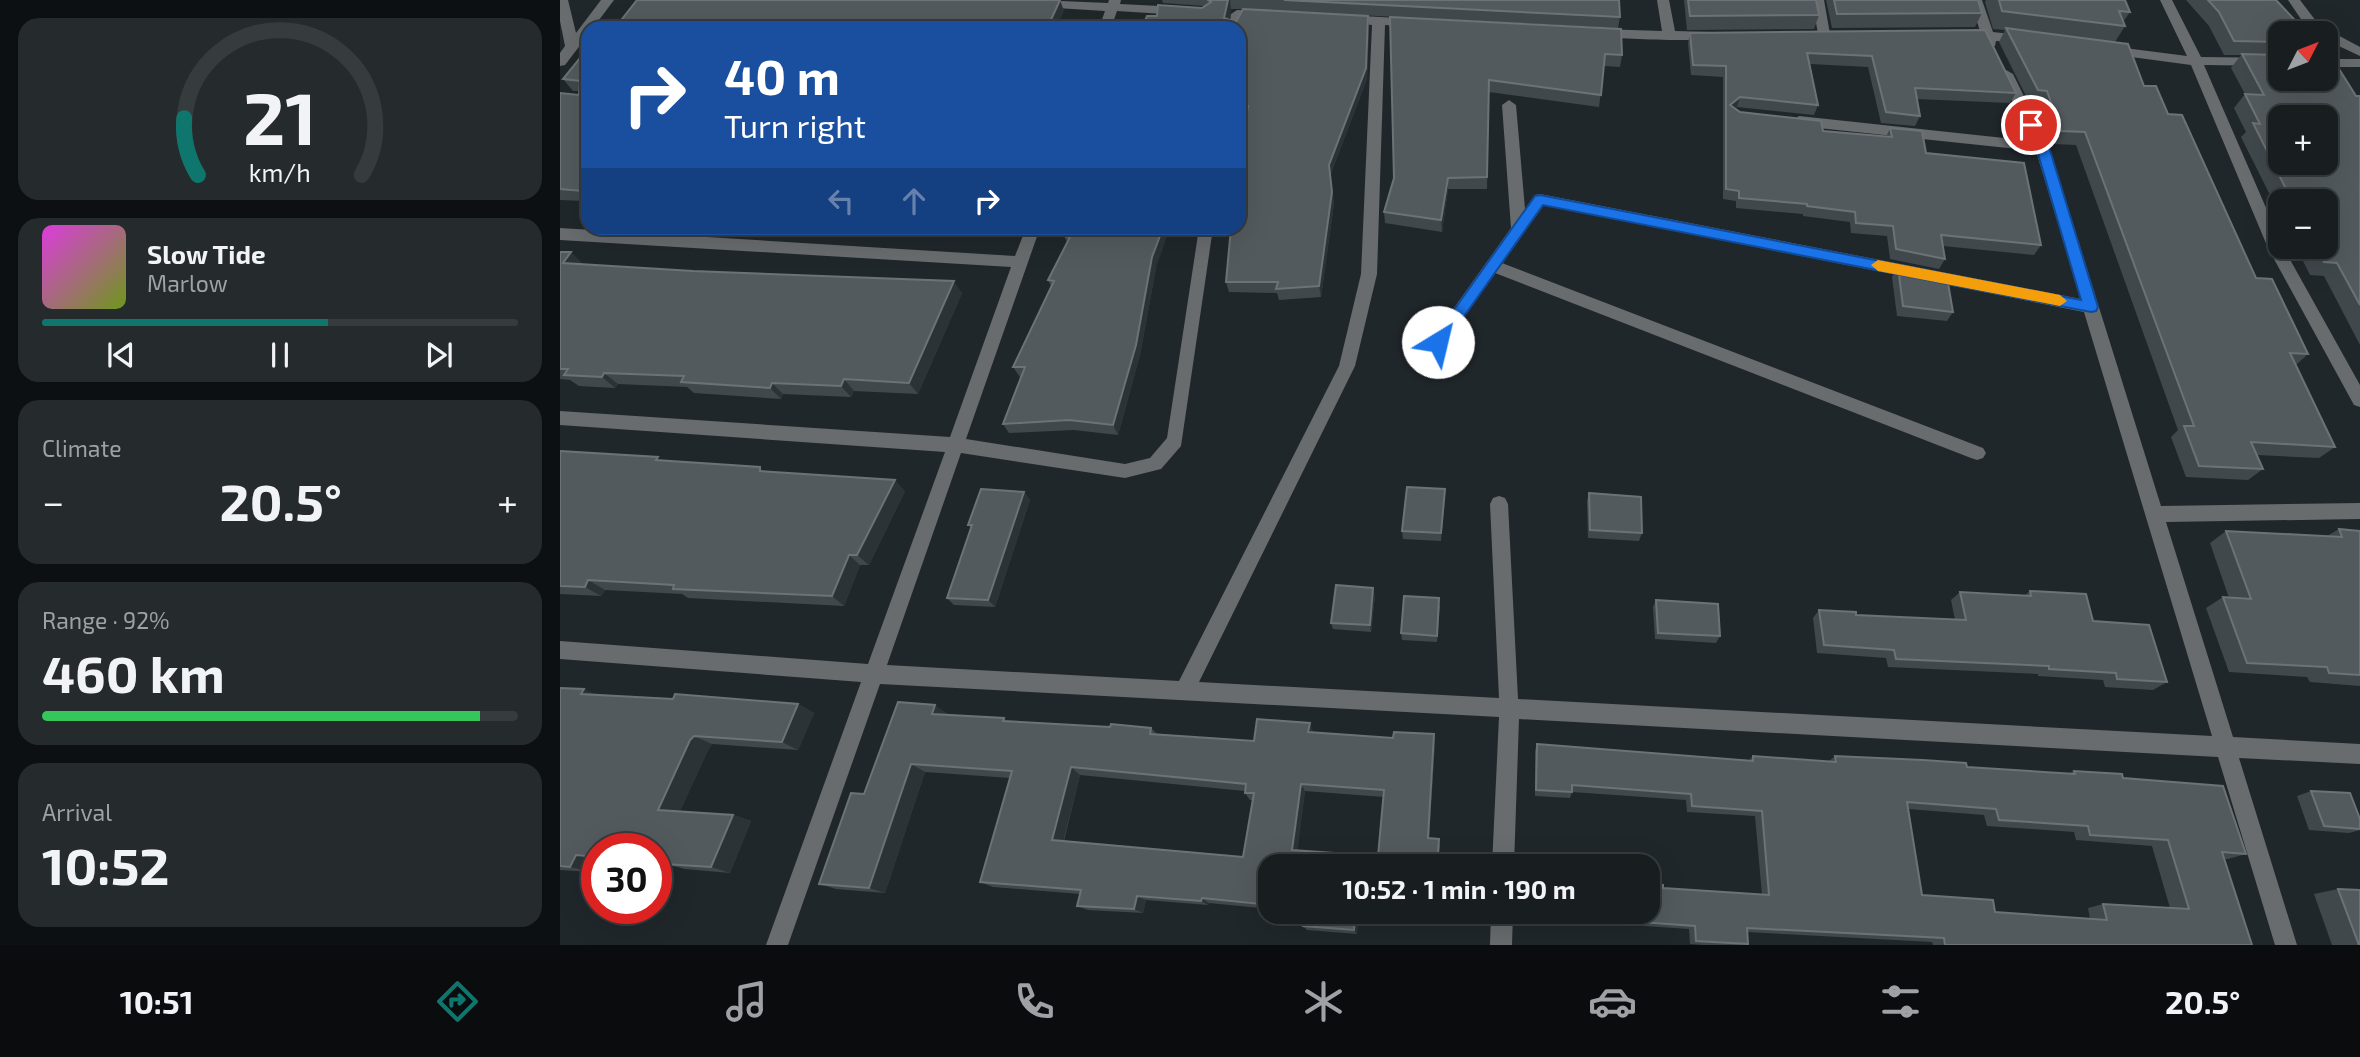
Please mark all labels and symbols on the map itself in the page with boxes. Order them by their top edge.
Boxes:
north arrow [2268,21,2338,91]
pin [2001,95,2061,155]
position arrow [1401,305,1475,379]
speed limit sign: 30 [581,833,672,924]

